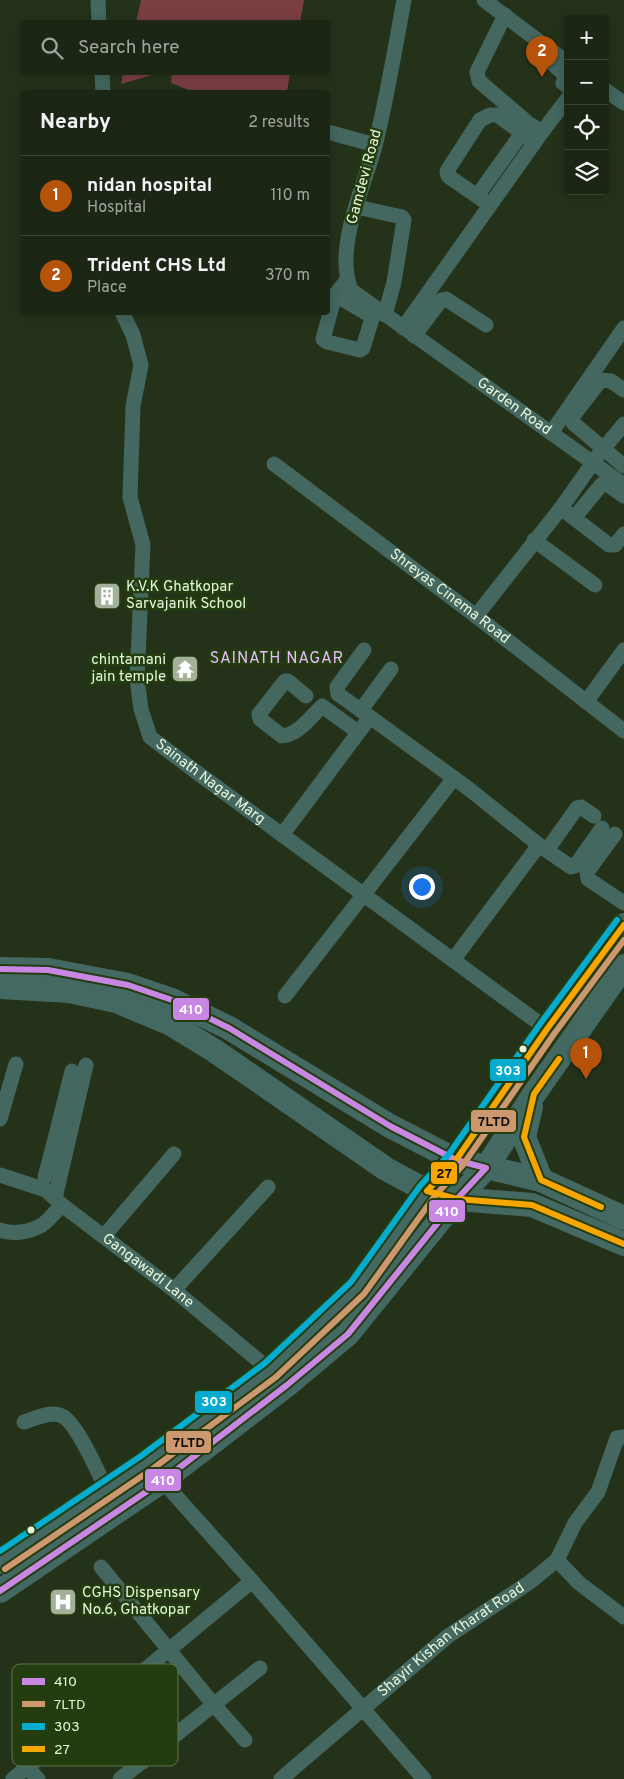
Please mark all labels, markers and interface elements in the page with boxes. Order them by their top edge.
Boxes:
map controls [564,15,609,195]
button: + [564,15,609,60]
search box [20,20,330,75]
icon: search [38,34,66,62]
text: Search here [78,36,180,60]
pin: 2 [526,36,558,77]
button: − [564,60,609,105]
button: locate [564,105,609,150]
text: Nearby [40,109,111,136]
text: 2 results [248,113,310,133]
street label: Gamdevi Road [343,128,387,226]
button: layers [564,150,609,195]
text: nidan hospital [87,174,212,198]
text: 1 [53,186,59,206]
text: 110 m [270,186,310,206]
text: Hospital [87,198,146,218]
text: Trident CHS Ltd [87,254,226,278]
text: 2 [51,266,61,286]
text: 370 m [265,266,310,286]
text: Place [87,278,127,298]
street label: Garden Road [473,373,555,440]
street label: Shreyas Cinema Road [386,545,514,648]
place label: K.V.K Ghatkopar Sarvajanik School [126,578,246,614]
building icon: K.V.K Ghatkopar Sarvajanik School [92,581,122,611]
district label: SAINATH NAGAR [210,649,344,669]
place label: chintamani jain temple [90,651,166,687]
temple icon: chintamani jain temple [170,654,200,684]
street label: Sainath Nagar Marg [151,735,269,829]
your location [409,874,435,900]
line badge: 410 [172,997,210,1021]
text: 410 [179,1002,203,1019]
pin: 1 [570,1038,602,1079]
unlabelled marker [518,1044,528,1054]
line badge: 303 [489,1058,527,1082]
text: 303 [495,1063,521,1080]
line badge: 7LTD [470,1109,517,1133]
text: 7LTD [478,1114,510,1131]
line badge: 27 [430,1161,458,1185]
text: 27 [436,1166,452,1183]
line badge: 410 [428,1199,466,1223]
text: 410 [435,1204,459,1221]
street label: Gangawadi Lane [98,1229,198,1312]
line badge: 303 [194,1390,233,1414]
text: 303 [201,1394,227,1411]
line badge: 7LTD [165,1430,212,1454]
text: 7LTD [173,1435,205,1452]
line badge: 410 [144,1468,182,1492]
text: 410 [151,1473,175,1490]
unlabelled marker [26,1525,36,1535]
street label: Shayir Kishan Kharat Road [374,1579,528,1702]
place label: CGHS Dispensary No.6, Ghatkopar [82,1584,200,1620]
hospital icon: CGHS Dispensary No.6, Ghatkopar [48,1587,78,1617]
legend [12,1664,178,1766]
text: 410 [54,1674,77,1691]
text: 7LTD [54,1697,86,1714]
text: 303 [54,1719,80,1736]
text: 27 [54,1742,70,1759]

